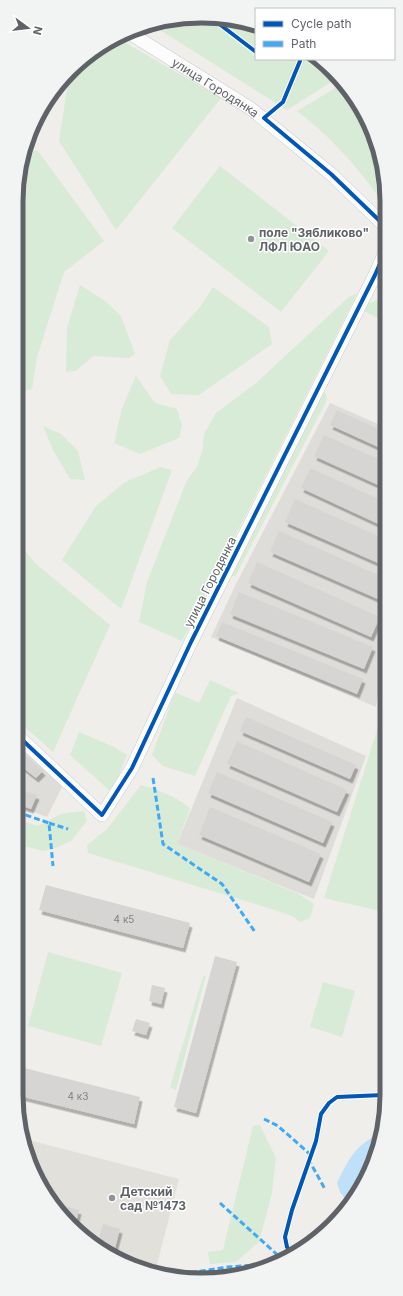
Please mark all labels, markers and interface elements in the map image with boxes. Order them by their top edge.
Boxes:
north arrow [8,8,48,48]
legend [255,8,395,60]
text: Cycle path [291,16,352,31]
text: N [30,25,46,36]
text: Path [291,36,316,51]
street label: улица Городянка [170,54,262,120]
place label: поле "Зябликово" ЛФЛ ЮАО [259,225,369,254]
marker: поле "Зябликово" ЛФЛ ЮАО [246,234,256,244]
street label: улица Городянка [181,534,239,630]
house number: 4 к5 [114,913,134,925]
house number: 4 к3 [68,1090,88,1102]
place label: Детский сад №1473 [120,1184,186,1213]
marker: Детский сад №1473 [107,1193,117,1203]

